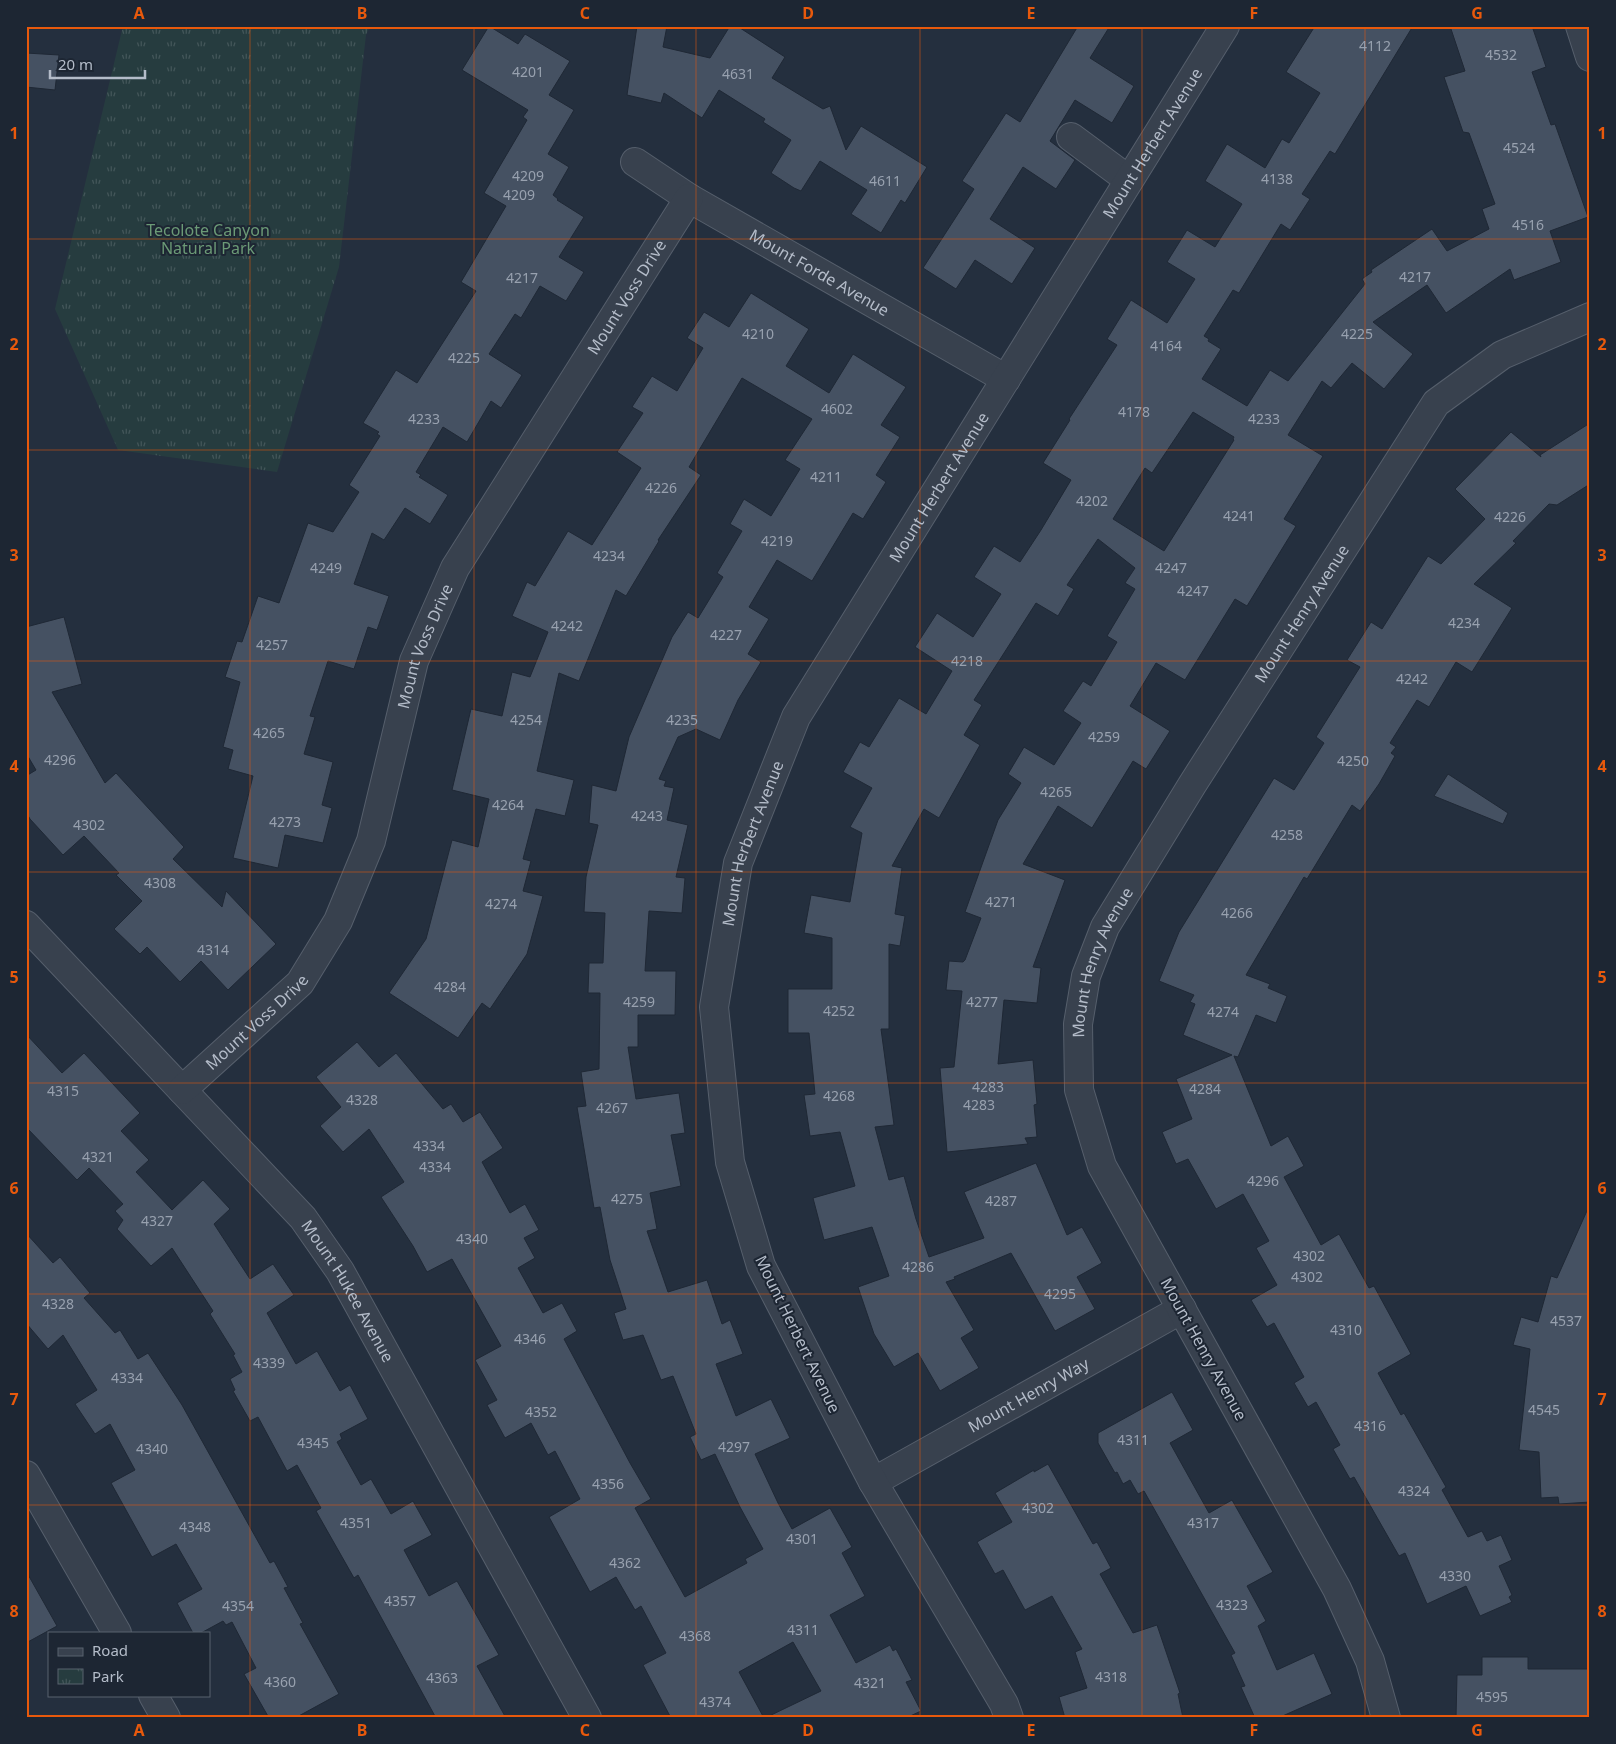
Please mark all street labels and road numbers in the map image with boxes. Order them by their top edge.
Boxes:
street label: Mount Herbert Avenue [1097,64,1207,222]
street label: Mount Forde Avenue [746,224,893,321]
street label: Mount Voss Drive [582,235,671,359]
street label: Mount Herbert Avenue [884,408,994,566]
street label: Mount Henry Avenue [1249,540,1354,687]
street label: Mount Voss Drive [392,580,458,711]
street label: Mount Herbert Avenue [717,757,789,928]
street label: Mount Henry Avenue [1067,883,1138,1038]
street label: Mount Voss Drive [201,971,313,1075]
street label: Mount Hukee Avenue [297,1215,399,1366]
street label: Mount Herbert Avenue [750,1251,846,1417]
street label: Mount Henry Avenue [1156,1274,1252,1424]
street label: Mount Henry Way [964,1352,1093,1438]

